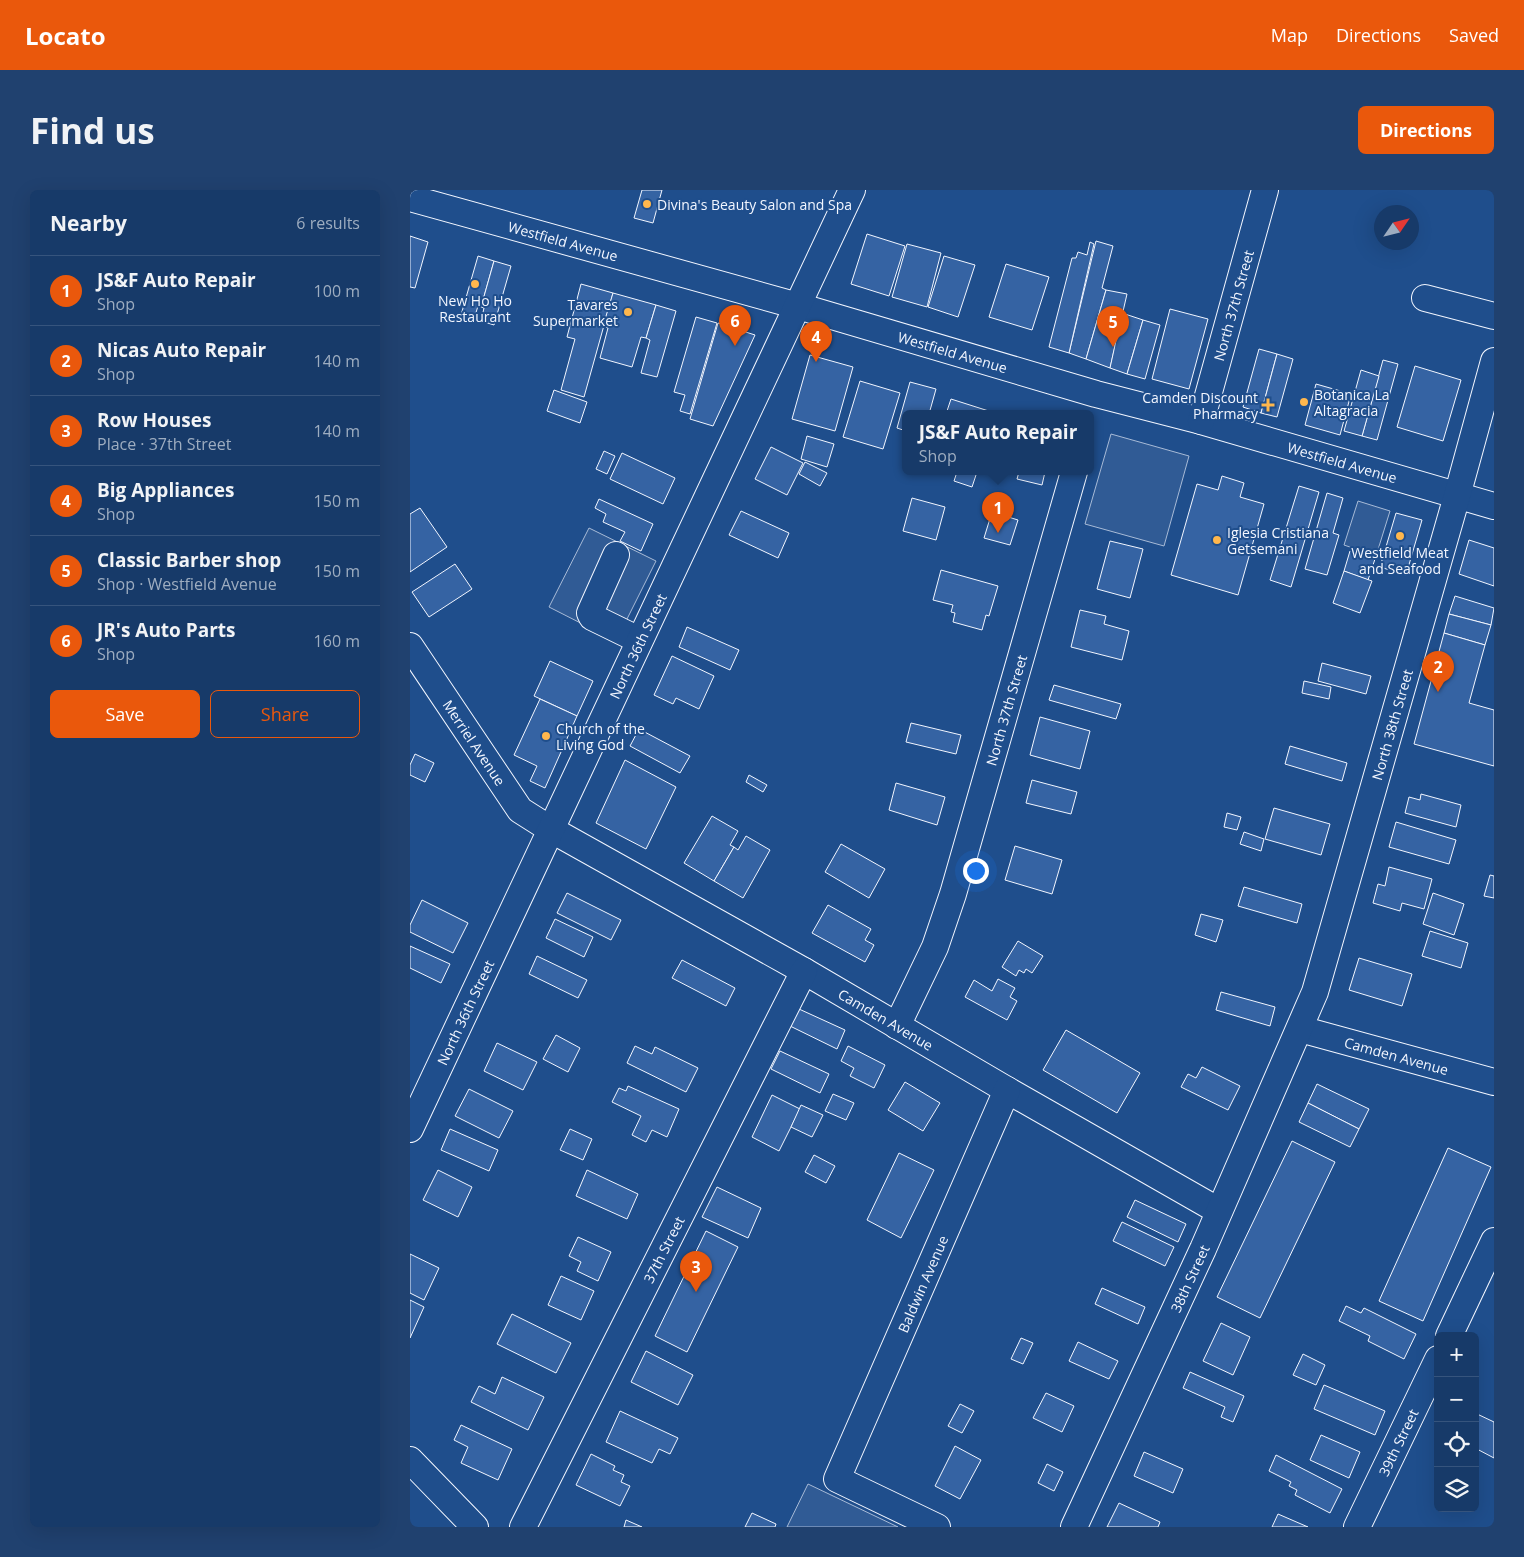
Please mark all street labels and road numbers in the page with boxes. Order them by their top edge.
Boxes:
street label: Westfield Avenue [506,216,620,265]
street label: North 37th Street [1209,248,1257,363]
street label: Westfield Avenue [896,327,1010,377]
street label: Westfield Avenue [1285,437,1399,487]
street label: North 36th Street [604,590,670,702]
street label: North 37th Street [981,652,1031,768]
street label: North 38th Street [1367,667,1416,782]
street label: Merriel Avenue [439,696,510,789]
street label: North 36th Street [432,956,498,1068]
street label: Camden Avenue [835,984,937,1054]
street label: Camden Avenue [1342,1032,1451,1079]
street label: 37th Street [638,1213,688,1286]
street label: Baldwin Avenue [893,1232,952,1335]
street label: 38th Street [1165,1242,1213,1315]
street label: 39th Street [1374,1406,1422,1479]

